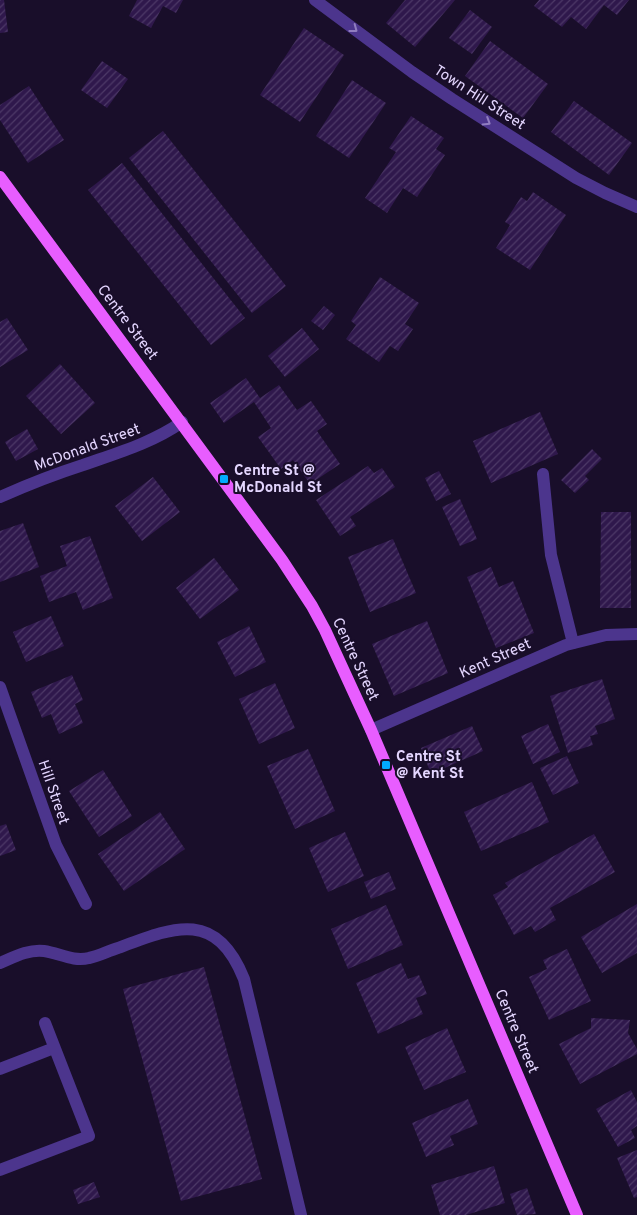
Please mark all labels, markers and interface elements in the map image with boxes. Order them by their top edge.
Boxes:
one-way arrow [348,23,358,32]
street label: Town Hill Street [430,62,529,135]
one-way arrow [482,116,491,125]
street label: Centre Street [92,281,161,364]
street label: McDonald Street [32,420,143,476]
place label: Centre St @ McDonald St [234,462,322,498]
marker: Centre St @ McDonald St [218,473,230,485]
street label: Centre Street [327,615,382,704]
street label: Kent Street [457,635,534,684]
place label: Centre St @ Kent St [396,748,464,784]
street label: Hill Street [33,758,72,827]
marker: Centre St @ Kent St [380,759,392,771]
street label: Centre Street [489,987,542,1077]

